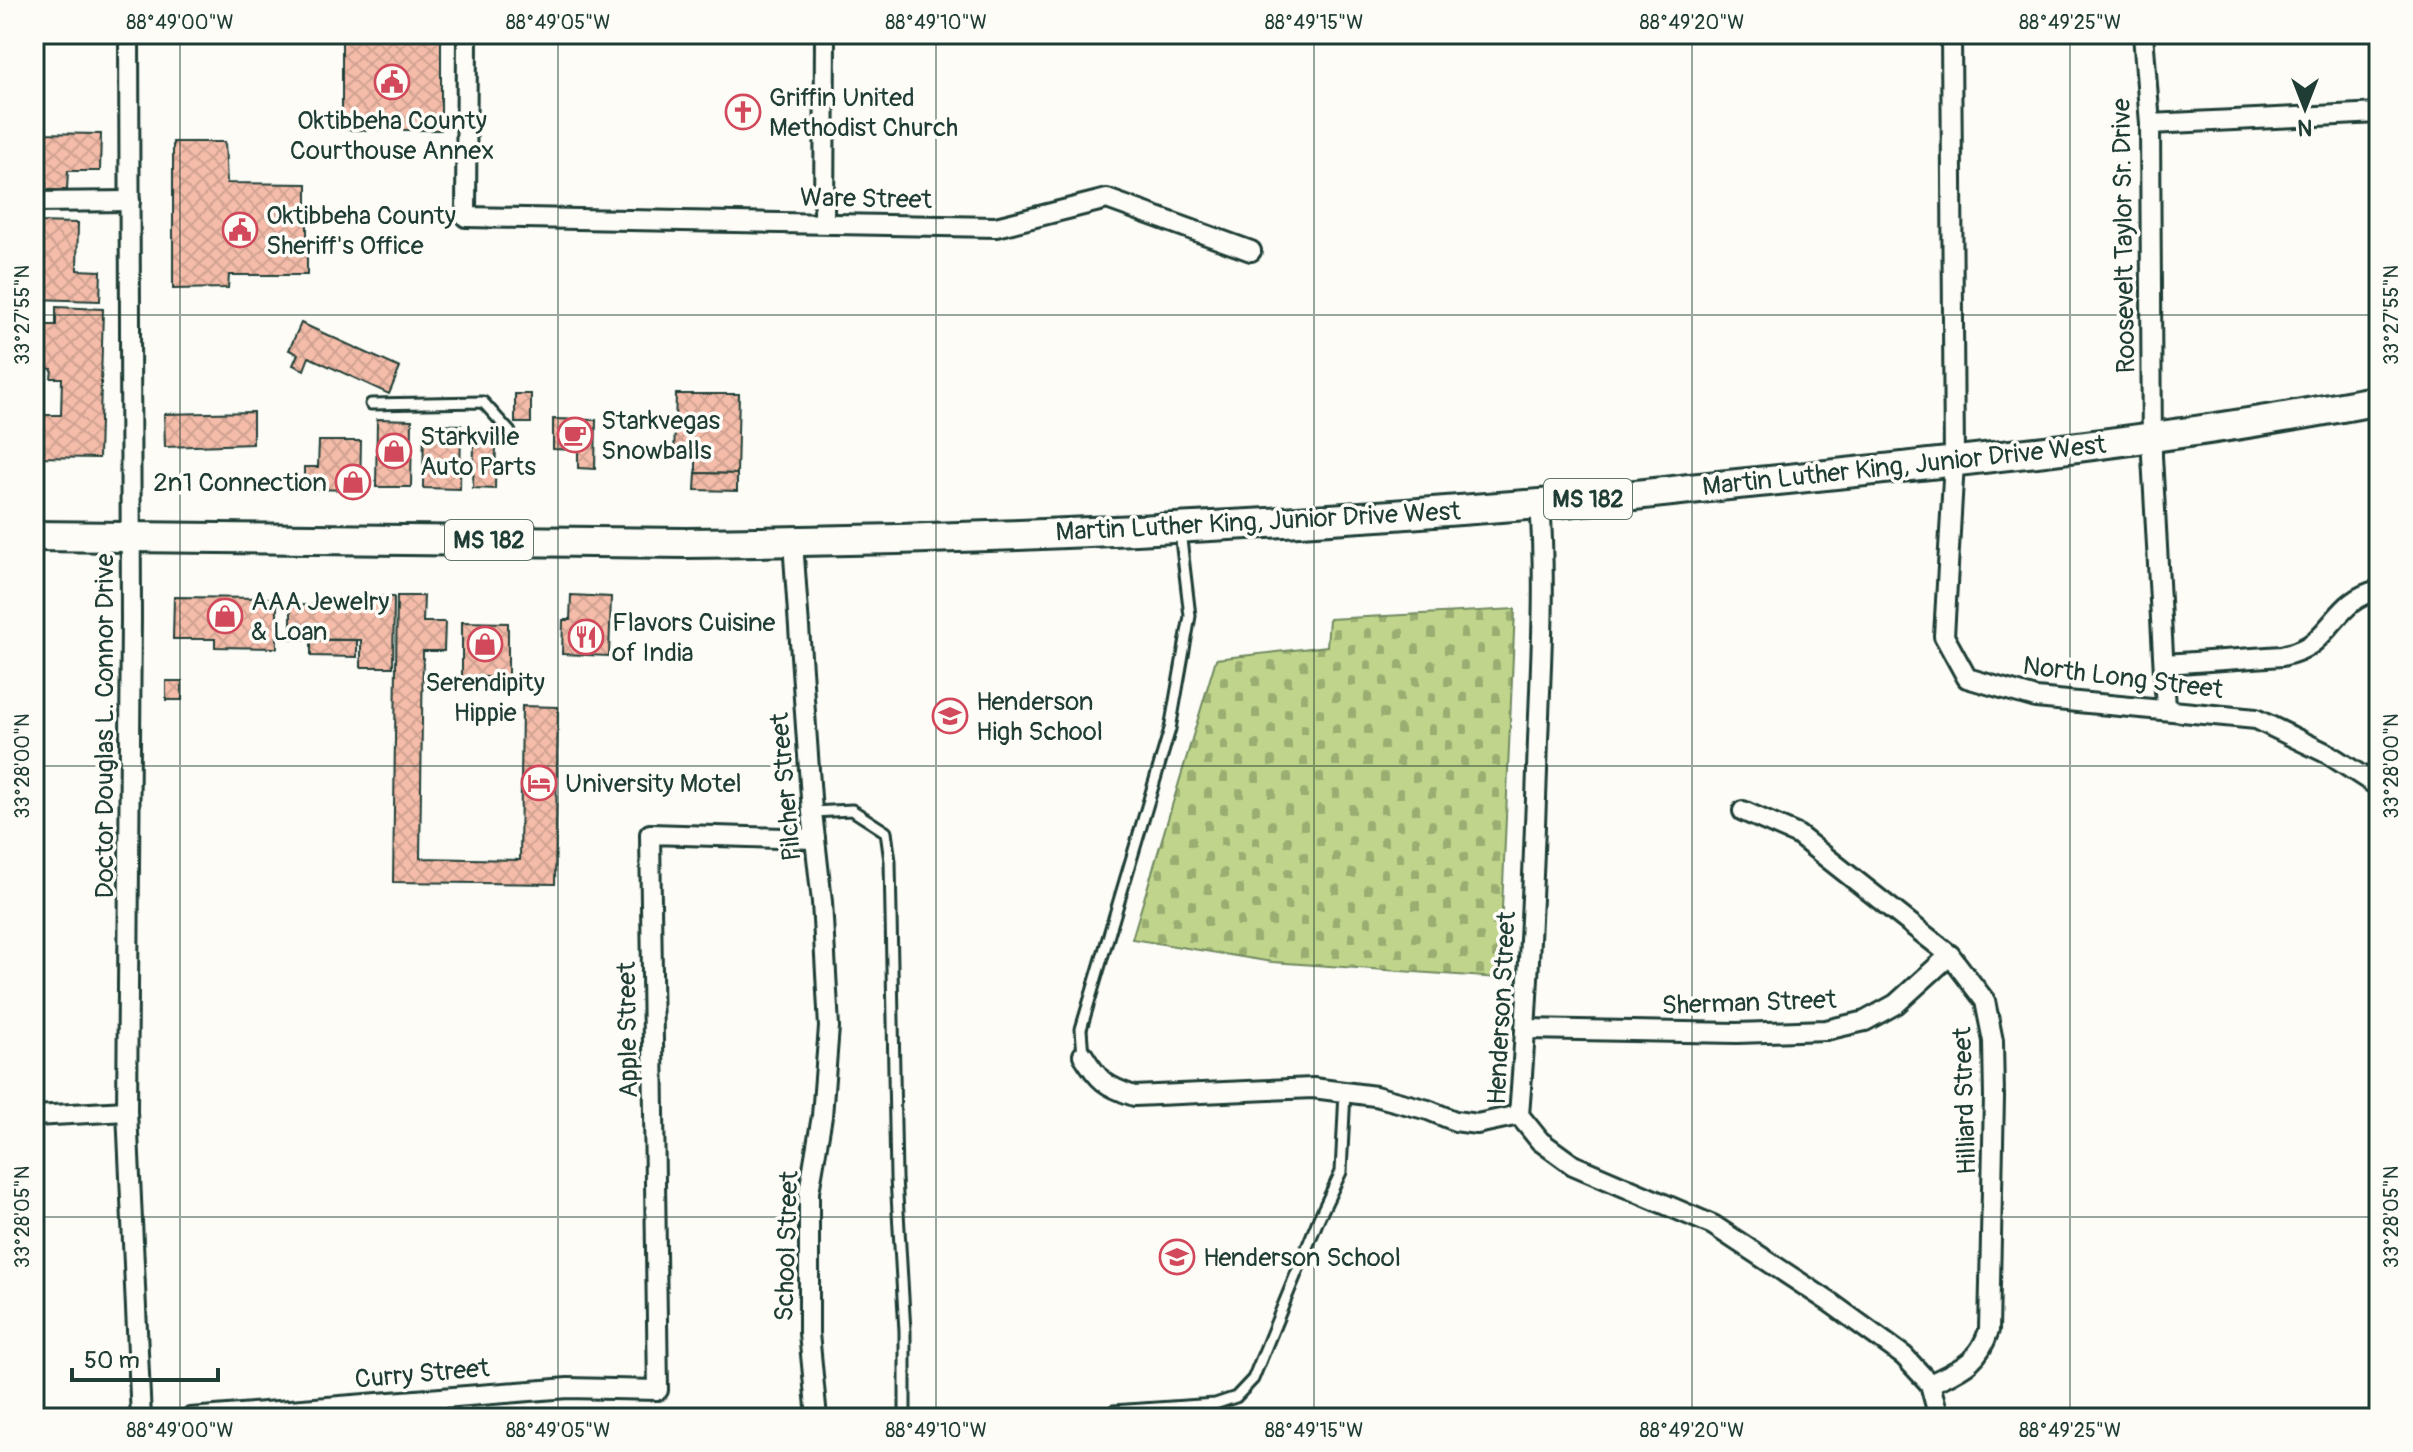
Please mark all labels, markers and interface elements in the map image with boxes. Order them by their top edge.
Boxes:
text: 88°49'00"W [126,10,234,35]
text: 88°49'05"W [506,10,610,35]
text: 88°49'10"W [885,10,987,35]
text: 88°49'15"W [1265,10,1363,35]
text: 88°49'20"W [1640,10,1744,35]
text: 88°49'25"W [2019,10,2121,35]
public building icon: Oktibbeha County Courthouse Annex [373,63,411,101]
north arrow [2265,68,2345,148]
place label: Griffin United Methodist Church [769,82,958,144]
church icon: Griffin United Methodist Church [724,93,762,131]
street label: Roosevelt Taylor Sr. Drive [2106,98,2142,374]
place label: Oktibbeha County Courthouse Annex [290,105,494,167]
text: N [2297,113,2312,141]
street label: Ware Street [800,182,933,216]
place label: Oktibbeha County Sheriff's Office [266,200,456,262]
public building icon: Oktibbeha County Sheriff's Office [221,211,259,249]
text: 33°27'55"N [10,265,35,365]
text: 33°27'55"N [2379,265,2404,365]
place label: Starkvegas Snowballs [601,405,721,467]
cafe icon: Starkvegas Snowballs [556,416,594,454]
place label: Starkville Auto Parts [420,421,536,483]
street label: Martin Luther King, Junior Drive West [1701,429,2108,503]
shop icon: Starkville Auto Parts [375,432,413,470]
shop icon: 2n1 Connection [334,463,372,501]
place label: 2n1 Connection [153,467,327,499]
road number: MS 182 [1544,479,1632,519]
street label: Martin Luther King, Junior Drive West [1055,495,1462,549]
road number: MS 182 [445,520,533,560]
street label: Doctor Douglas L. Connor Drive [89,553,121,898]
place label: AAA Jewelry & Loan [251,586,389,648]
shop icon: AAA Jewelry & Loan [206,597,244,635]
place label: Flavors Cuisine of India [612,607,776,669]
restaurant icon: Flavors Cuisine of India [567,618,605,656]
shop icon: Serendipity Hippie [466,625,504,663]
street label: North Long Street [2021,650,2225,706]
place label: Serendipity Hippie [425,667,545,729]
place label: Henderson High School [976,686,1103,748]
school or university icon: Henderson High School [931,697,969,735]
street label: Pilcher Street [764,711,808,862]
text: 33°28'00"N [10,713,35,819]
text: 33°28'00"N [2379,713,2404,819]
hotel icon: University Motel [520,764,558,802]
place label: University Motel [565,768,742,800]
street label: Henderson Street [1481,910,1523,1106]
street label: Apple Street [611,961,645,1099]
street label: Sherman Street [1661,984,1837,1022]
street label: Hilliard Street [1946,1026,1984,1175]
text: 33°28'05"N [10,1166,35,1268]
text: 33°28'05"N [2379,1166,2404,1268]
street label: School Street [768,1170,806,1322]
school or university icon: Henderson School [1158,1238,1196,1276]
place label: Henderson School [1203,1242,1401,1274]
scale bar [72,1332,218,1382]
text: 50 m [84,1346,140,1375]
street label: Curry Street [353,1352,491,1396]
text: 88°49'00"W [126,1418,234,1443]
text: 88°49'05"W [506,1418,610,1443]
text: 88°49'10"W [885,1418,987,1443]
text: 88°49'15"W [1265,1418,1363,1443]
text: 88°49'20"W [1640,1418,1744,1443]
text: 88°49'25"W [2019,1418,2121,1443]

